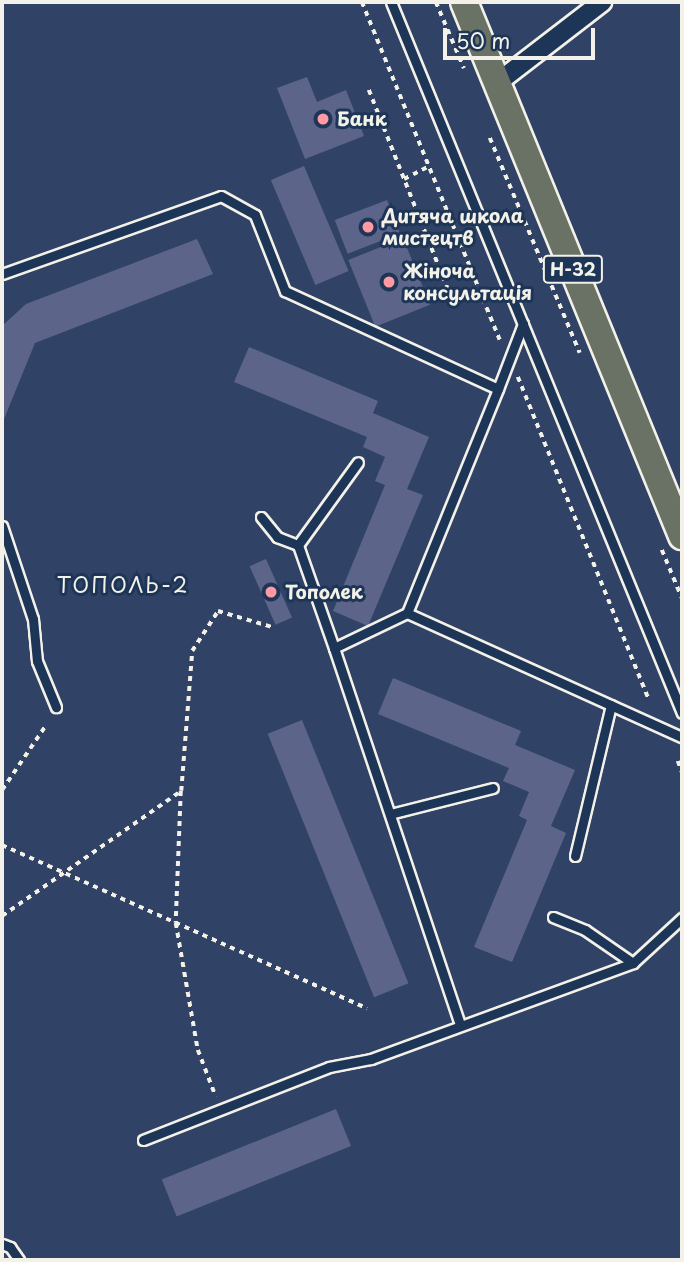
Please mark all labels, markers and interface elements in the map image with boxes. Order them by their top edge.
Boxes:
scale bar [446,14,598,58]
text: 50 m [456,24,510,56]
place label: Банк [337,108,387,130]
marker: Банк [315,111,331,127]
place label: Дитяча школа мистецтв [382,205,524,249]
marker: Дитяча школа мистецтв [360,219,376,235]
road number: Н-32 [542,255,604,284]
place label: Жіноча консультація [403,260,532,304]
marker: Жіноча консультація [381,274,397,290]
district label: ТОПОЛЬ-2 [59,571,187,597]
place label: Тополек [285,581,363,603]
marker: Тополек [263,584,279,600]

